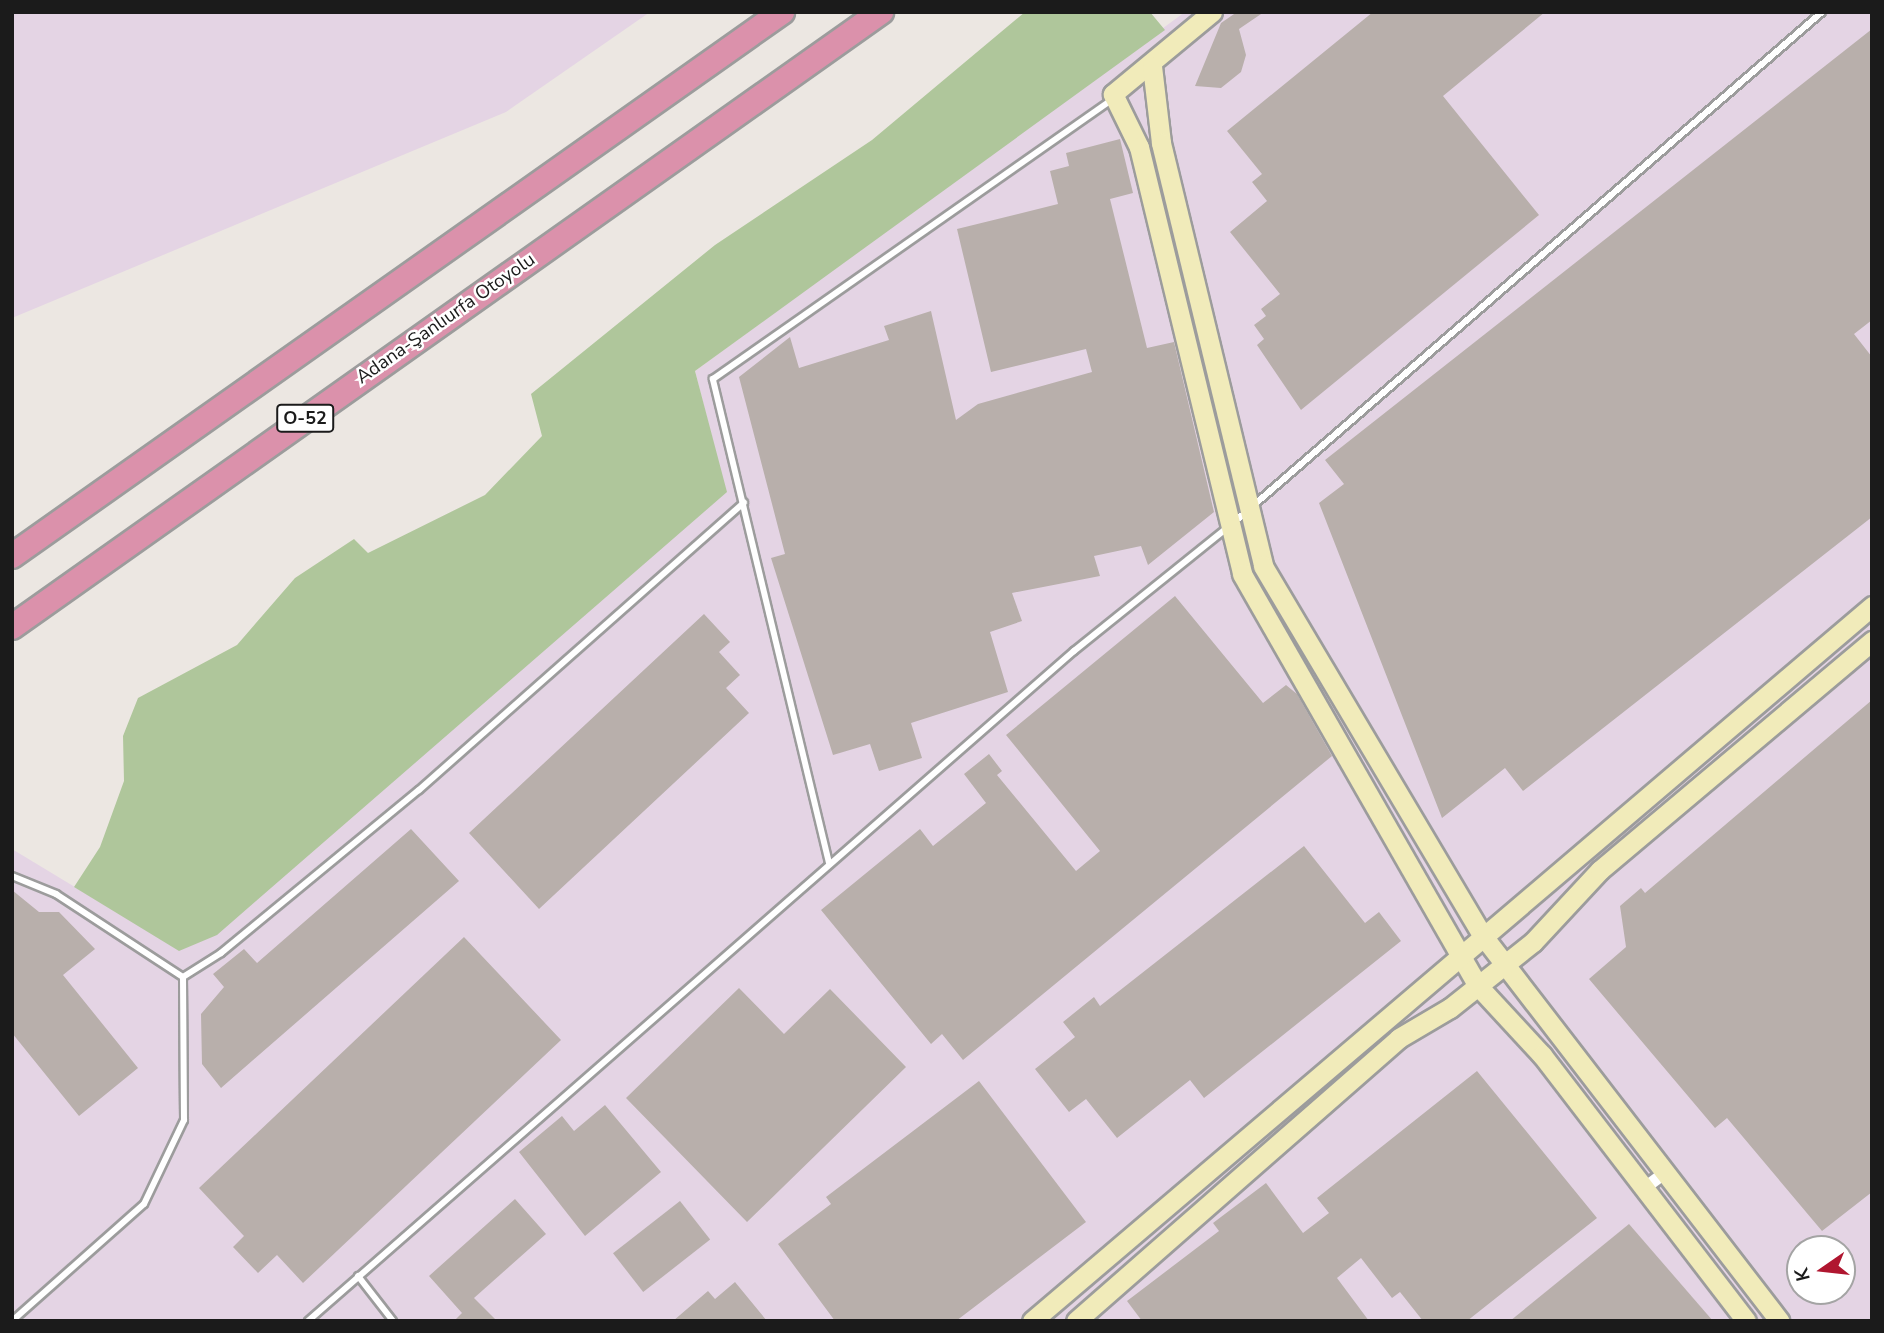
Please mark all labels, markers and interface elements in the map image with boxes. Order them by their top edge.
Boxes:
street label: Adana-Şanlıurfa Otoyolu [352,249,540,389]
road number: O-52 [275,404,335,432]
north arrow [1786,1235,1856,1305]
text: K [1788,1265,1817,1284]

